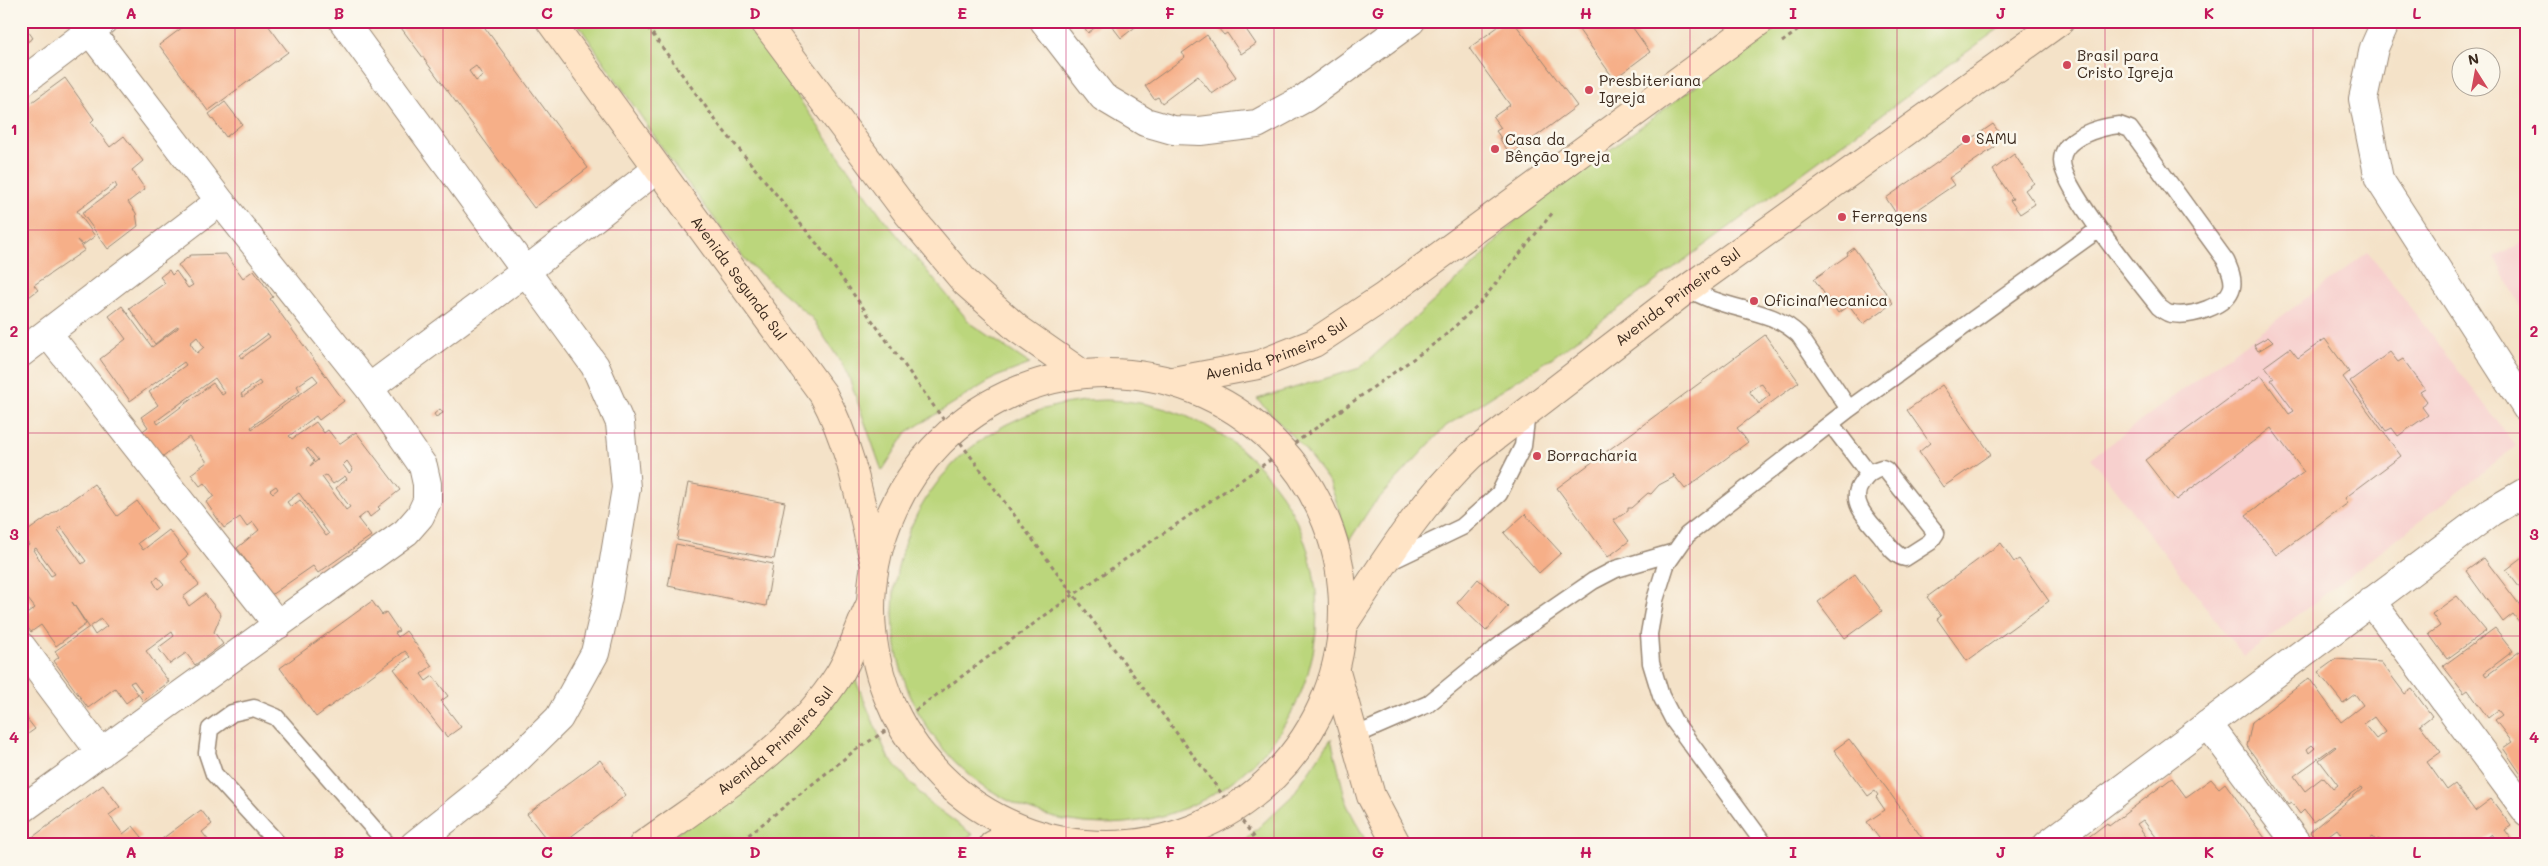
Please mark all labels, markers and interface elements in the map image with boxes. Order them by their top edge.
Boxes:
text: A [125,2,137,23]
text: B [334,2,344,23]
text: C [541,2,553,23]
text: D [749,2,761,23]
text: E [957,2,967,23]
text: F [1165,2,1175,23]
text: G [1372,2,1384,23]
text: H [1580,2,1592,23]
text: I [1789,2,1797,23]
text: J [1996,2,2006,23]
text: K [2204,2,2214,23]
text: L [2412,2,2422,23]
place label: Brasil para Cristo Igreja [2077,45,2174,82]
north arrow [2450,48,2500,98]
text: N [2466,48,2480,69]
marker: Brasil para Cristo Igreja [2061,59,2073,71]
place label: Presbiteriana Igreja [1599,70,1701,107]
marker: Presbiteriana Igreja [1583,84,1595,96]
text: 1 [10,118,18,139]
text: 1 [2530,118,2538,139]
place label: SAMU [1976,128,2017,148]
place label: Casa da Bênção Igreja [1505,129,1610,166]
marker: SAMU [1960,133,1972,145]
marker: Casa da Bênção Igreja [1489,143,1501,155]
place label: Ferragens [1852,206,1928,226]
street label: Avenida Segunda Sul [687,211,792,344]
marker: Ferragens [1836,211,1848,223]
street label: Avenida Primeira Sul [1610,243,1744,350]
place label: OficinaMecanica [1764,290,1888,310]
marker: OficinaMecanica [1748,295,1760,307]
street label: Avenida Primeira Sul [1203,313,1351,384]
text: 2 [10,320,19,341]
text: 2 [2530,320,2539,341]
place label: Borracharia [1547,445,1638,465]
marker: Borracharia [1531,450,1543,462]
text: 3 [9,523,19,544]
text: 3 [2529,523,2539,544]
street label: Avenida Primeira Sul [713,682,837,799]
text: 4 [9,726,19,747]
text: 4 [2529,726,2539,747]
text: A [125,841,137,862]
text: B [334,841,344,862]
text: C [541,841,553,862]
text: D [749,841,761,862]
text: E [957,841,967,862]
text: F [1165,841,1175,862]
text: G [1372,841,1384,862]
text: H [1580,841,1592,862]
text: I [1789,841,1797,862]
text: J [1996,841,2006,862]
text: K [2204,841,2214,862]
text: L [2412,841,2422,862]

